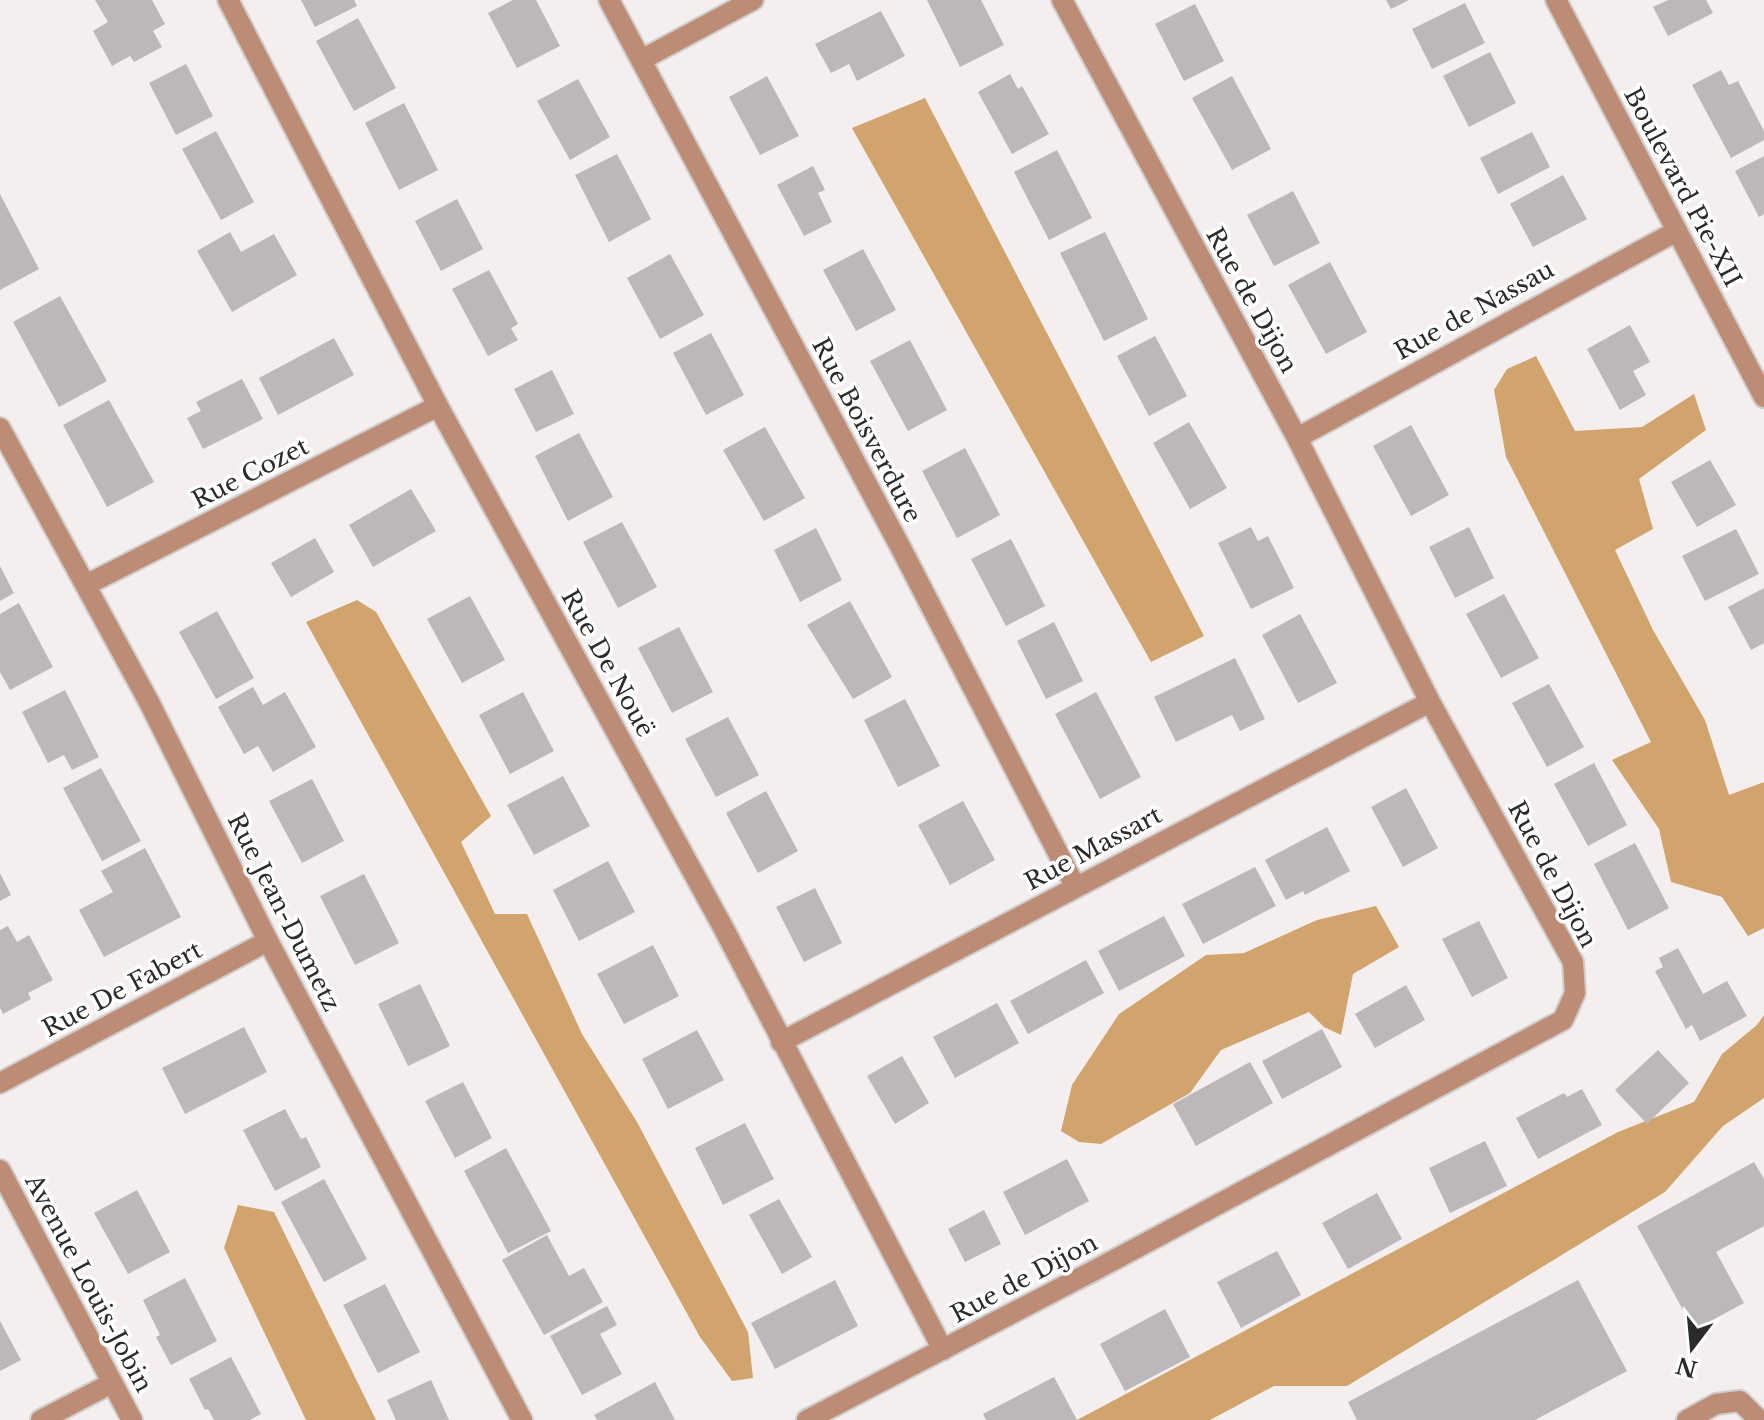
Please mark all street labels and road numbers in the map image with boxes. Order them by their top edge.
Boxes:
street label: Boulevard Pie-XII [1618,82,1748,292]
street label: Rue de Dijon [1200,222,1304,378]
street label: Rue de Nassau [1389,254,1559,366]
street label: Rue Boisverdure [806,333,928,527]
street label: Rue Cozet [187,431,313,515]
street label: Rue De Nouë [556,584,660,742]
street label: Rue de Dijon [1502,796,1604,952]
street label: Rue Massart [1020,800,1166,896]
street label: Rue Jean-Dumetz [222,808,346,1016]
street label: Rue De Fabert [38,935,206,1043]
street label: Avenue Louis-Jobin [19,1168,159,1397]
street label: Rue de Dijon [946,1227,1102,1329]

